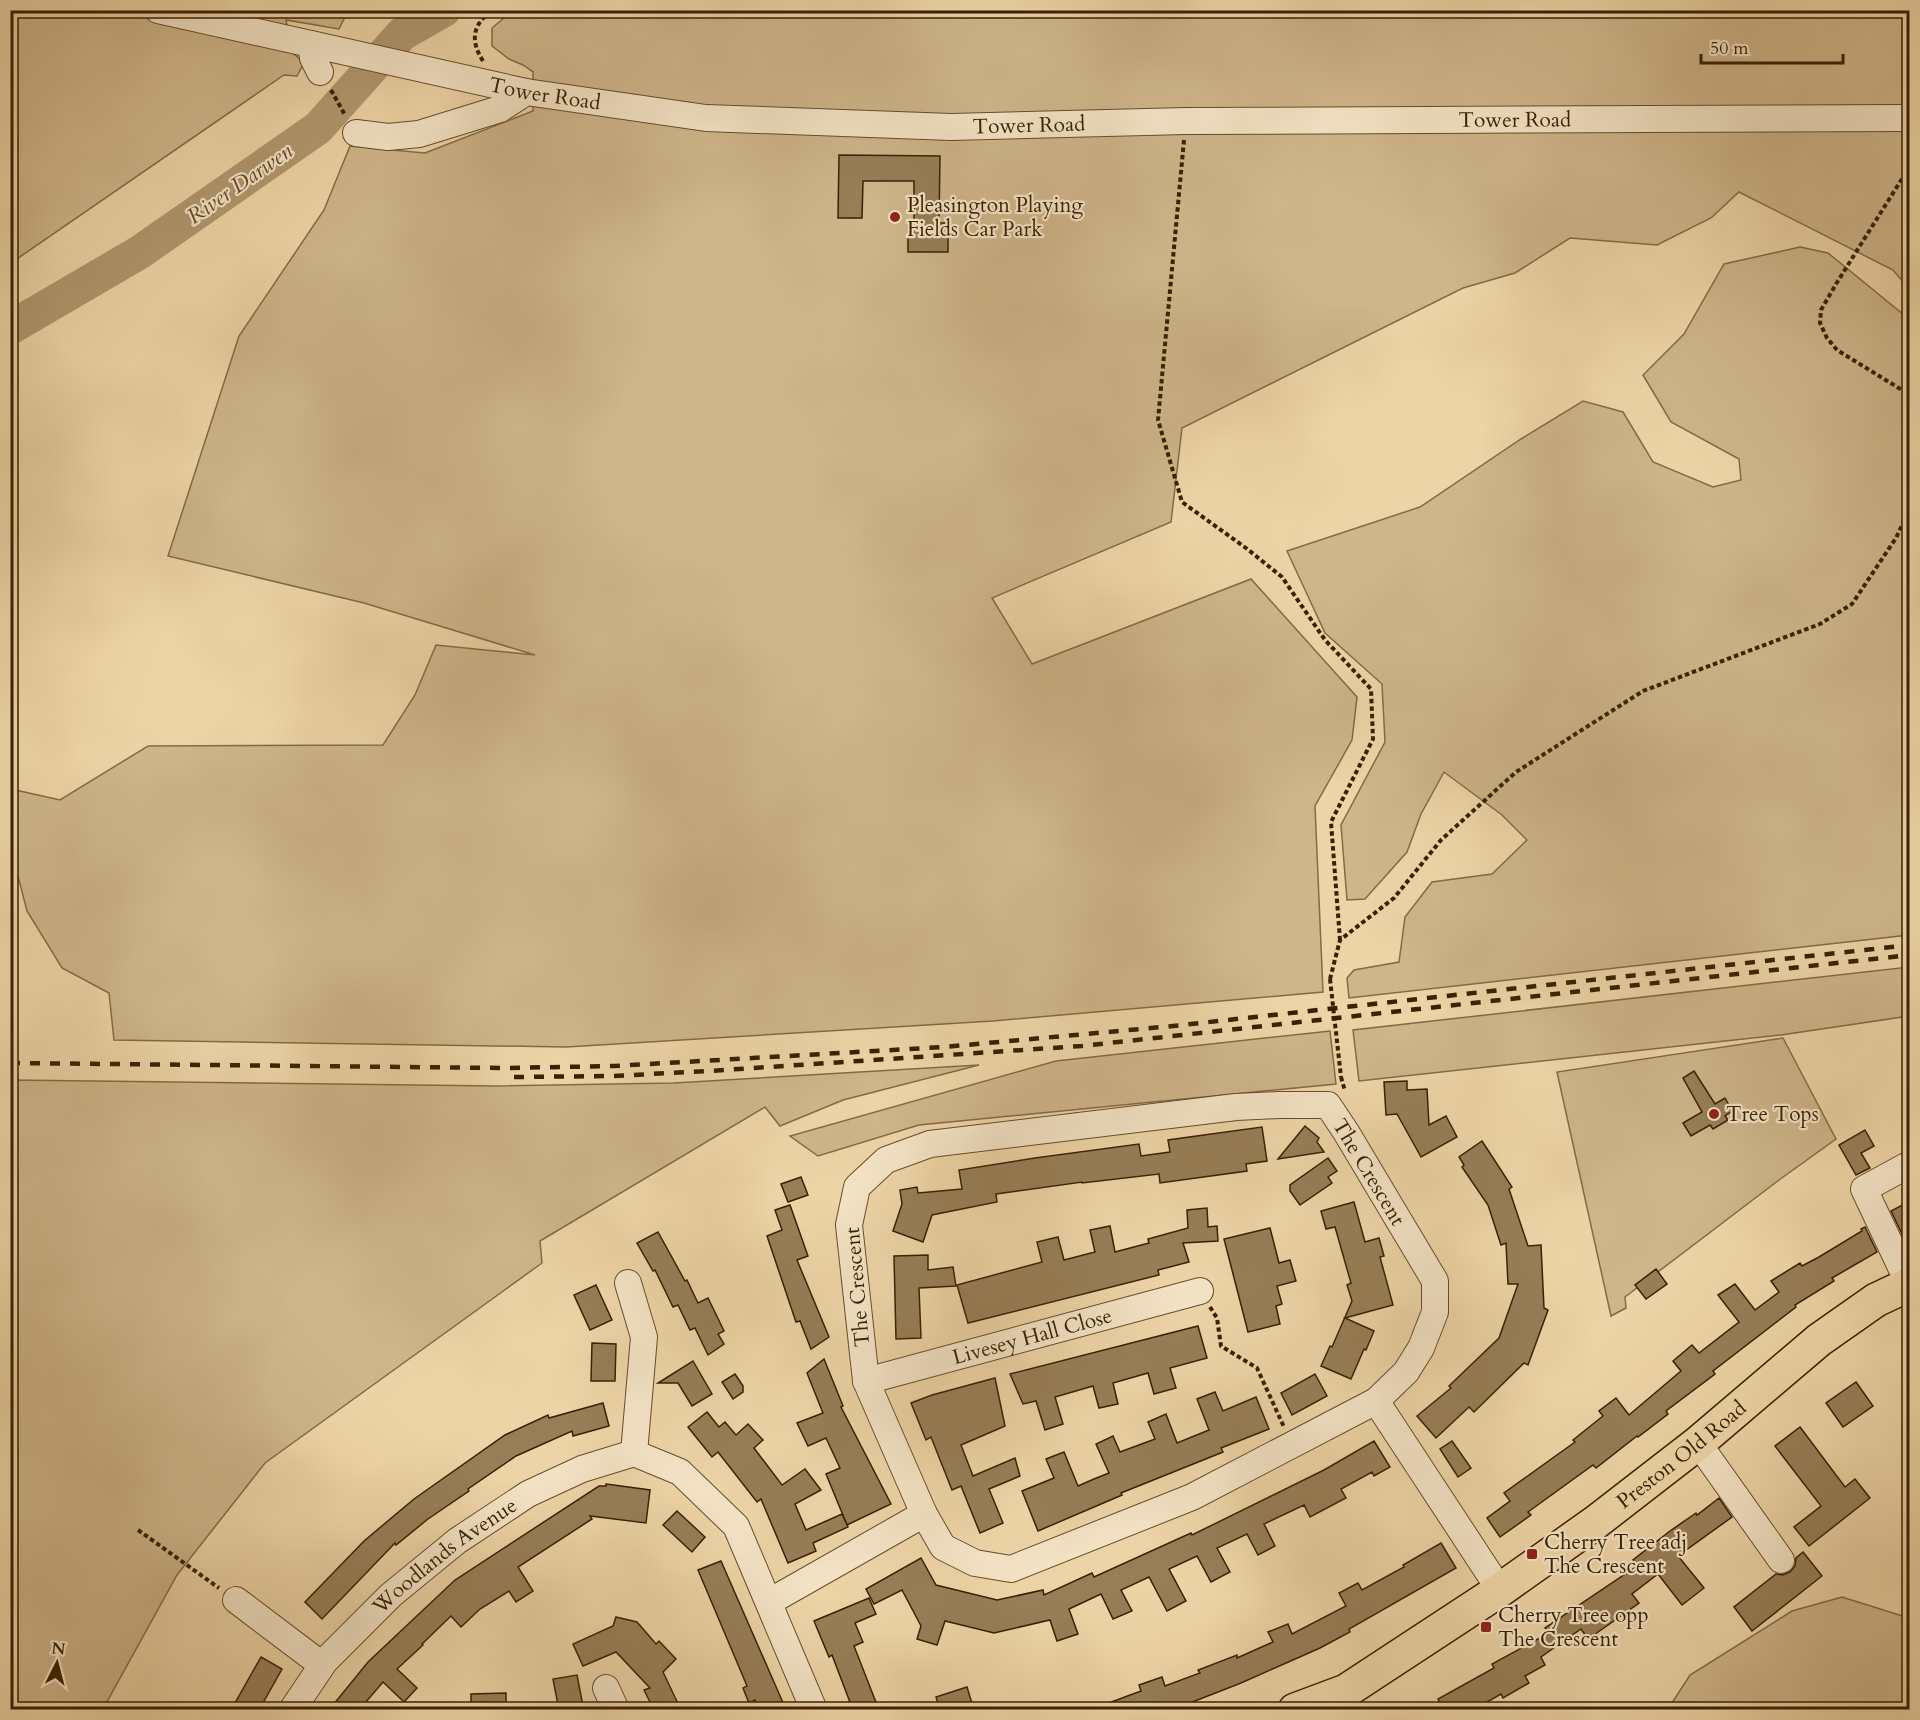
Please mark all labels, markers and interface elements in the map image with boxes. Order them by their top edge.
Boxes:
scale bar [1701,27,1844,65]
text: 50 m [1710,36,1749,61]
street label: Tower Road [486,70,603,118]
street label: Tower Road [1458,105,1571,135]
street label: Tower Road [972,110,1086,141]
water label: River Darwen [181,136,299,231]
place label: Pleasington Playing Fields Car Park [907,191,1083,244]
marker: Pleasington Playing Fields Car Park [888,210,902,224]
place label: Tree Tops [1726,1100,1819,1129]
marker: Tree Tops [1707,1107,1721,1121]
street label: The Crescent [1325,1113,1412,1231]
street label: The Crescent [838,1226,877,1348]
street label: Livesey Hall Close [949,1301,1115,1372]
street label: Preston Old Road [1611,1394,1753,1516]
street label: Woodlands Avenue [365,1491,523,1621]
place label: Cherry Tree adj The Crescent [1544,1528,1687,1581]
marker: Cherry Tree adj The Crescent [1525,1547,1539,1561]
place label: Cherry Tree opp The Crescent [1498,1601,1649,1654]
marker: Cherry Tree opp The Crescent [1479,1620,1493,1634]
north arrow [27,1633,87,1693]
text: N [50,1637,67,1661]

